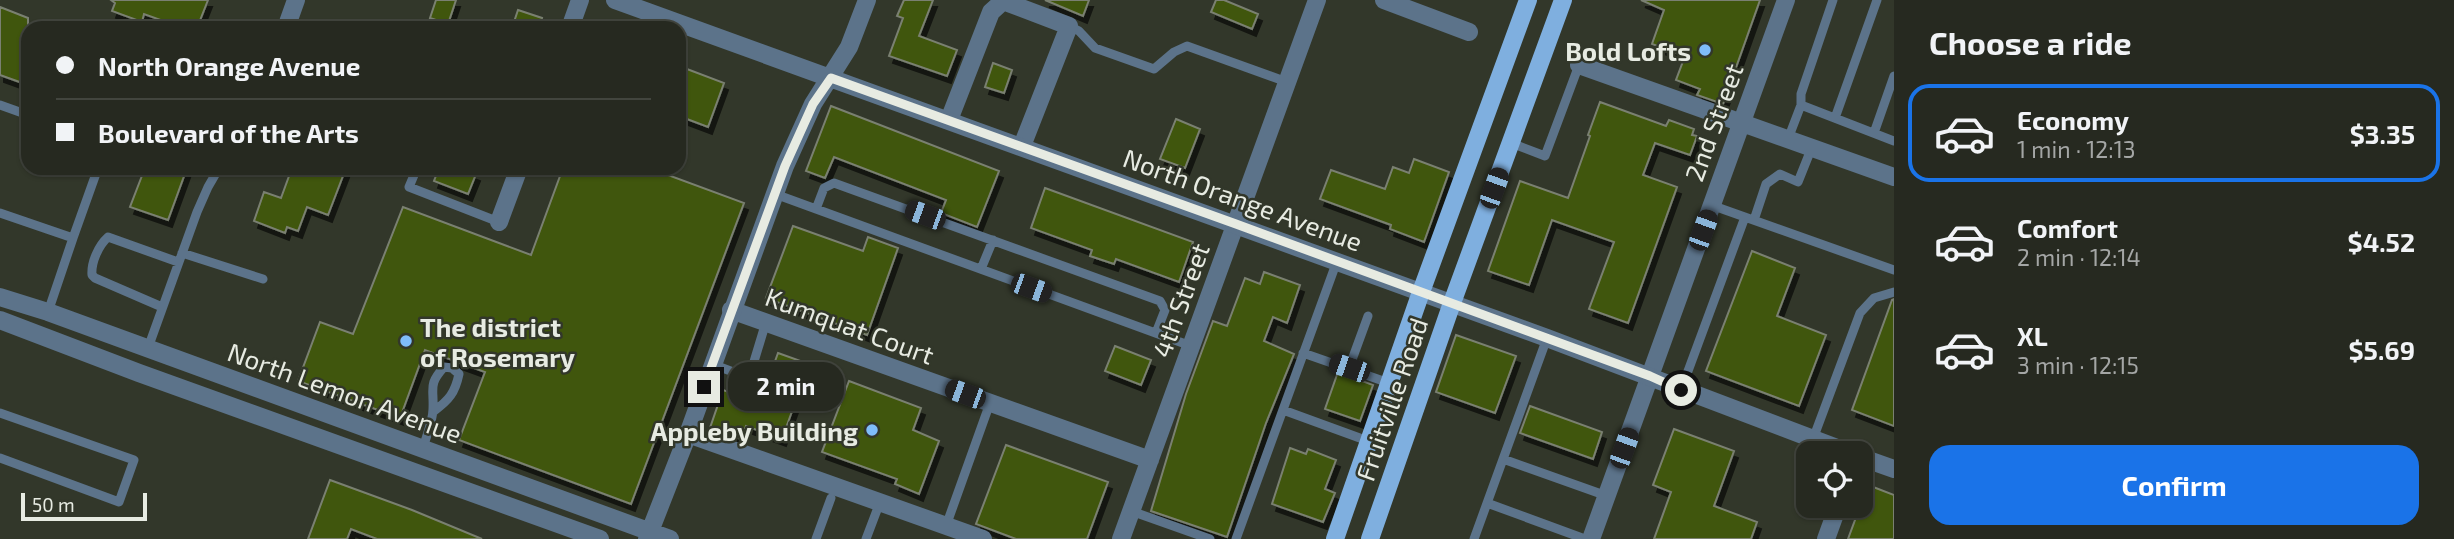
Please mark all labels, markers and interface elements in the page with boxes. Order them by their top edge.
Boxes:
text: Choose a ride [1929,23,2132,61]
place label: Bold Lofts [1565,35,1691,66]
marker: Bold Lofts [1697,42,1713,58]
text: North Orange Avenue [98,50,360,81]
street label: 2nd Street [1677,59,1749,185]
icon: car [1933,102,1996,165]
text: Economy [2017,104,2129,135]
text: Boulevard of the Arts [98,117,359,148]
text: $3.35 [2350,118,2415,149]
text: 1 min · 12:13 [2017,135,2136,163]
street label: North Orange Avenue [1119,141,1367,257]
car [1477,165,1512,211]
car [902,198,949,232]
car [1686,207,1721,253]
icon: car [1933,210,1996,273]
text: Comfort [2017,212,2118,243]
text: $4.52 [2348,226,2415,257]
street label: 4th Street [1145,239,1215,361]
text: 2 min · 12:14 [2017,243,2141,271]
car [1008,271,1055,305]
street label: Kumquat Court [761,280,939,370]
place label: The district of Rosemary [420,311,575,373]
street label: Fruitville Road [1349,313,1433,485]
icon: car [1933,318,1996,381]
text: XL [2017,320,2048,351]
marker: The district of Rosemary [398,333,414,349]
text: $5.69 [2349,334,2415,365]
street label: North Lemon Avenue [224,335,466,449]
car [1326,351,1373,385]
text: 3 min · 12:15 [2017,351,2139,379]
callout: 2 min [728,362,844,412]
route end [688,371,720,403]
text: 2 min [757,372,815,400]
route start [1665,374,1697,406]
car [942,377,989,411]
place label: Appleby Building [650,415,858,447]
marker: Appleby Building [864,422,880,438]
car [1607,425,1642,471]
map controls [1796,441,1873,518]
button: locate [1796,441,1873,518]
button: Confirm [1929,445,2419,525]
scale bar [21,490,147,522]
text: 50 m [32,493,75,516]

